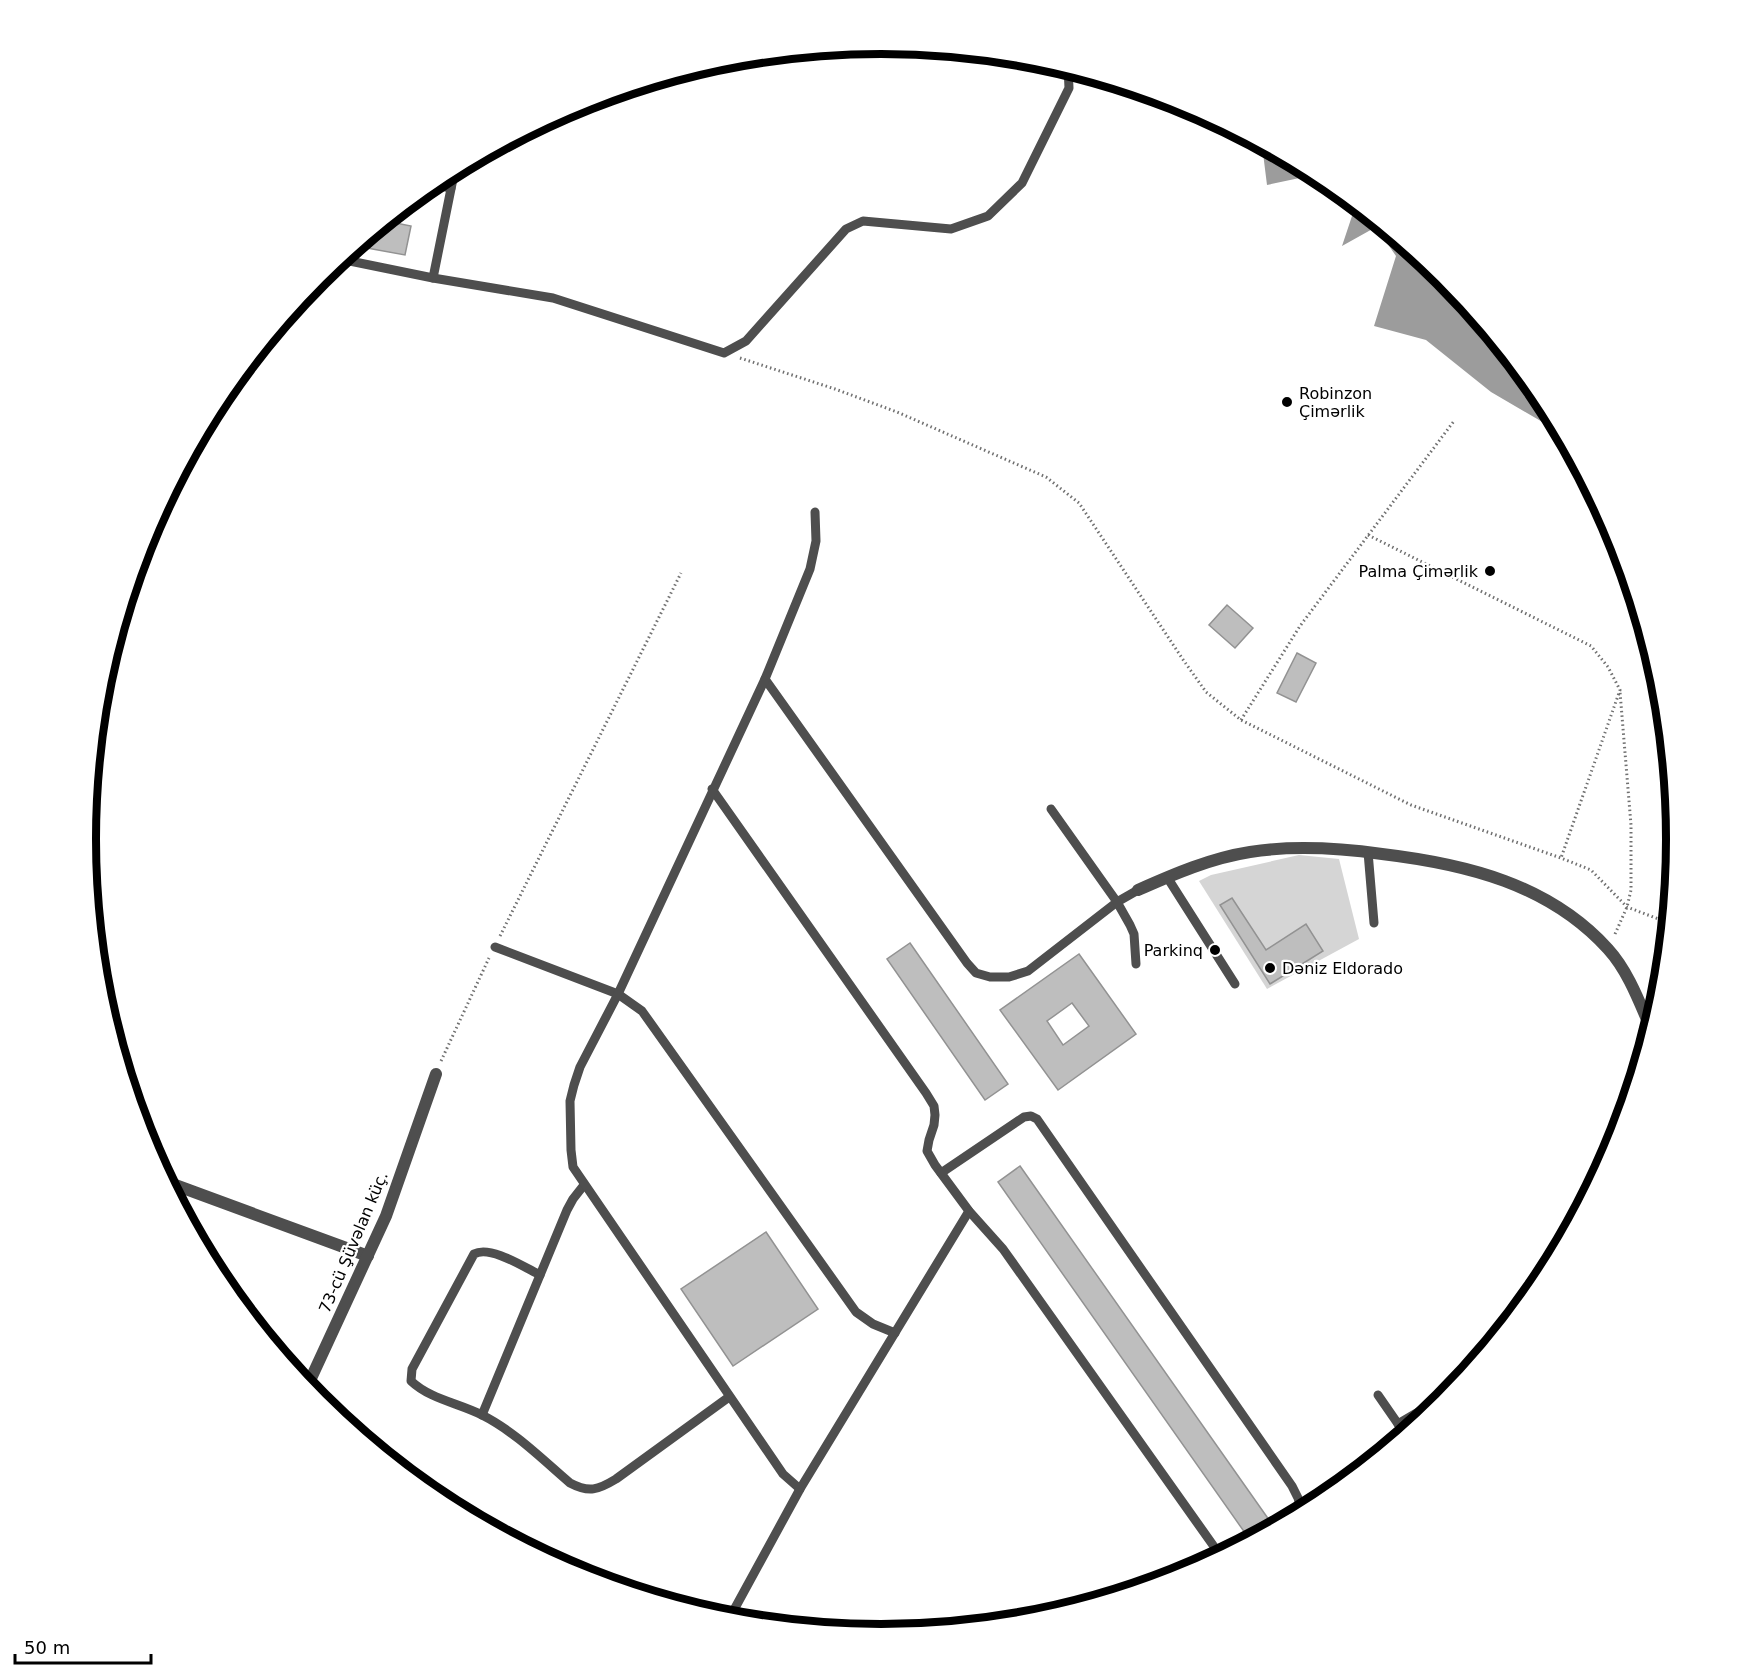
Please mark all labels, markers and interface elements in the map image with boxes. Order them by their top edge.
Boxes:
place label: Robinzon Çimərlik [1299,384,1372,421]
marker: Robinzon Çimərlik [1280,395,1294,409]
place label: Palma Çimərlik [1359,562,1479,581]
marker: Palma Çimərlik [1483,564,1497,578]
place label: Parkinq [1144,941,1203,960]
marker: Parkinq [1208,943,1222,957]
place label: Dəniz Eldorado [1282,959,1403,978]
marker: Dəniz Eldorado [1263,961,1277,975]
street label: 73-cü Şüvəlan küç. [315,1169,392,1316]
scale bar [15,1627,152,1665]
text: 50 m [24,1637,70,1658]

